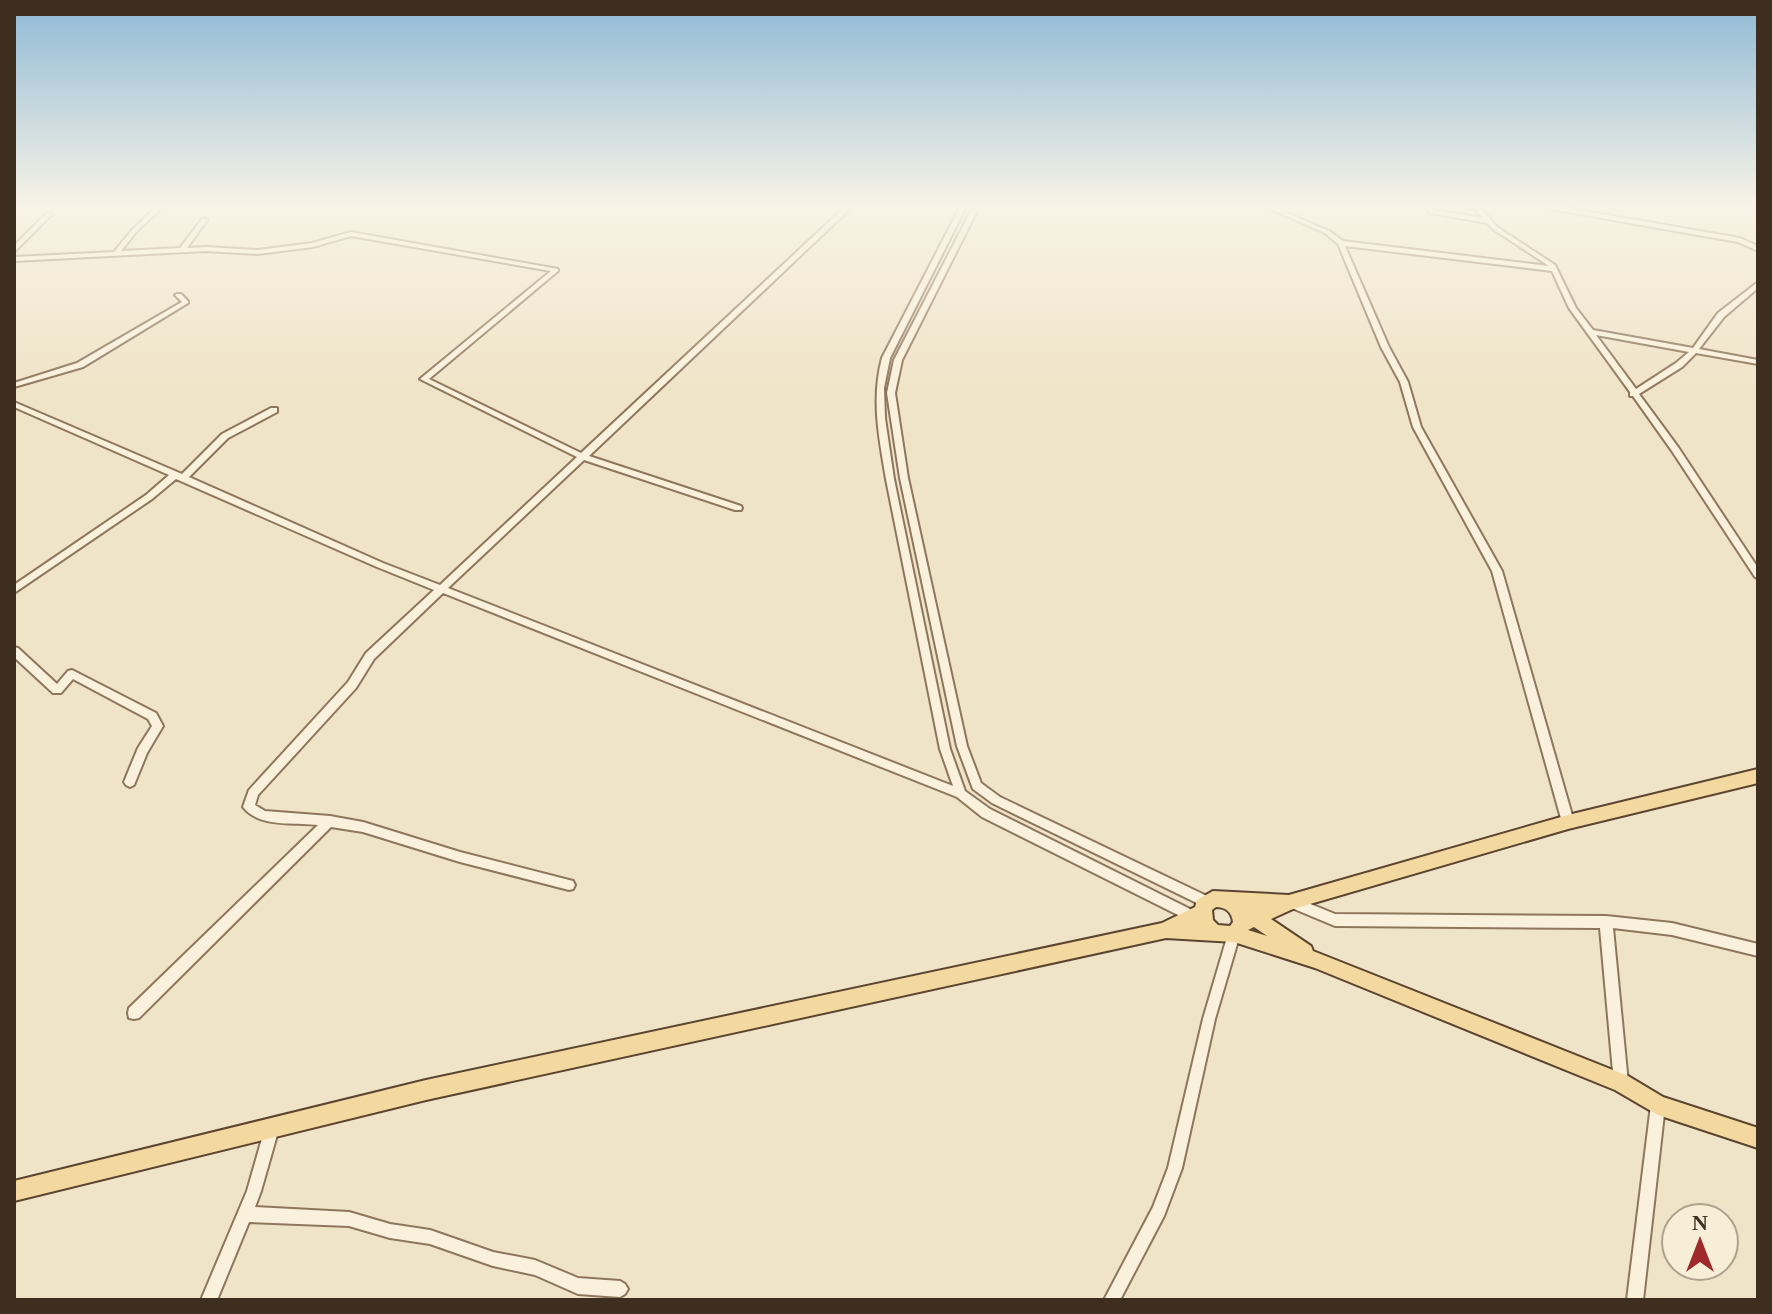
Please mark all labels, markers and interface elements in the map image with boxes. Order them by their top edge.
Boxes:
north arrow [1660,1202,1740,1282]
text: N [1692,1210,1708,1235]

